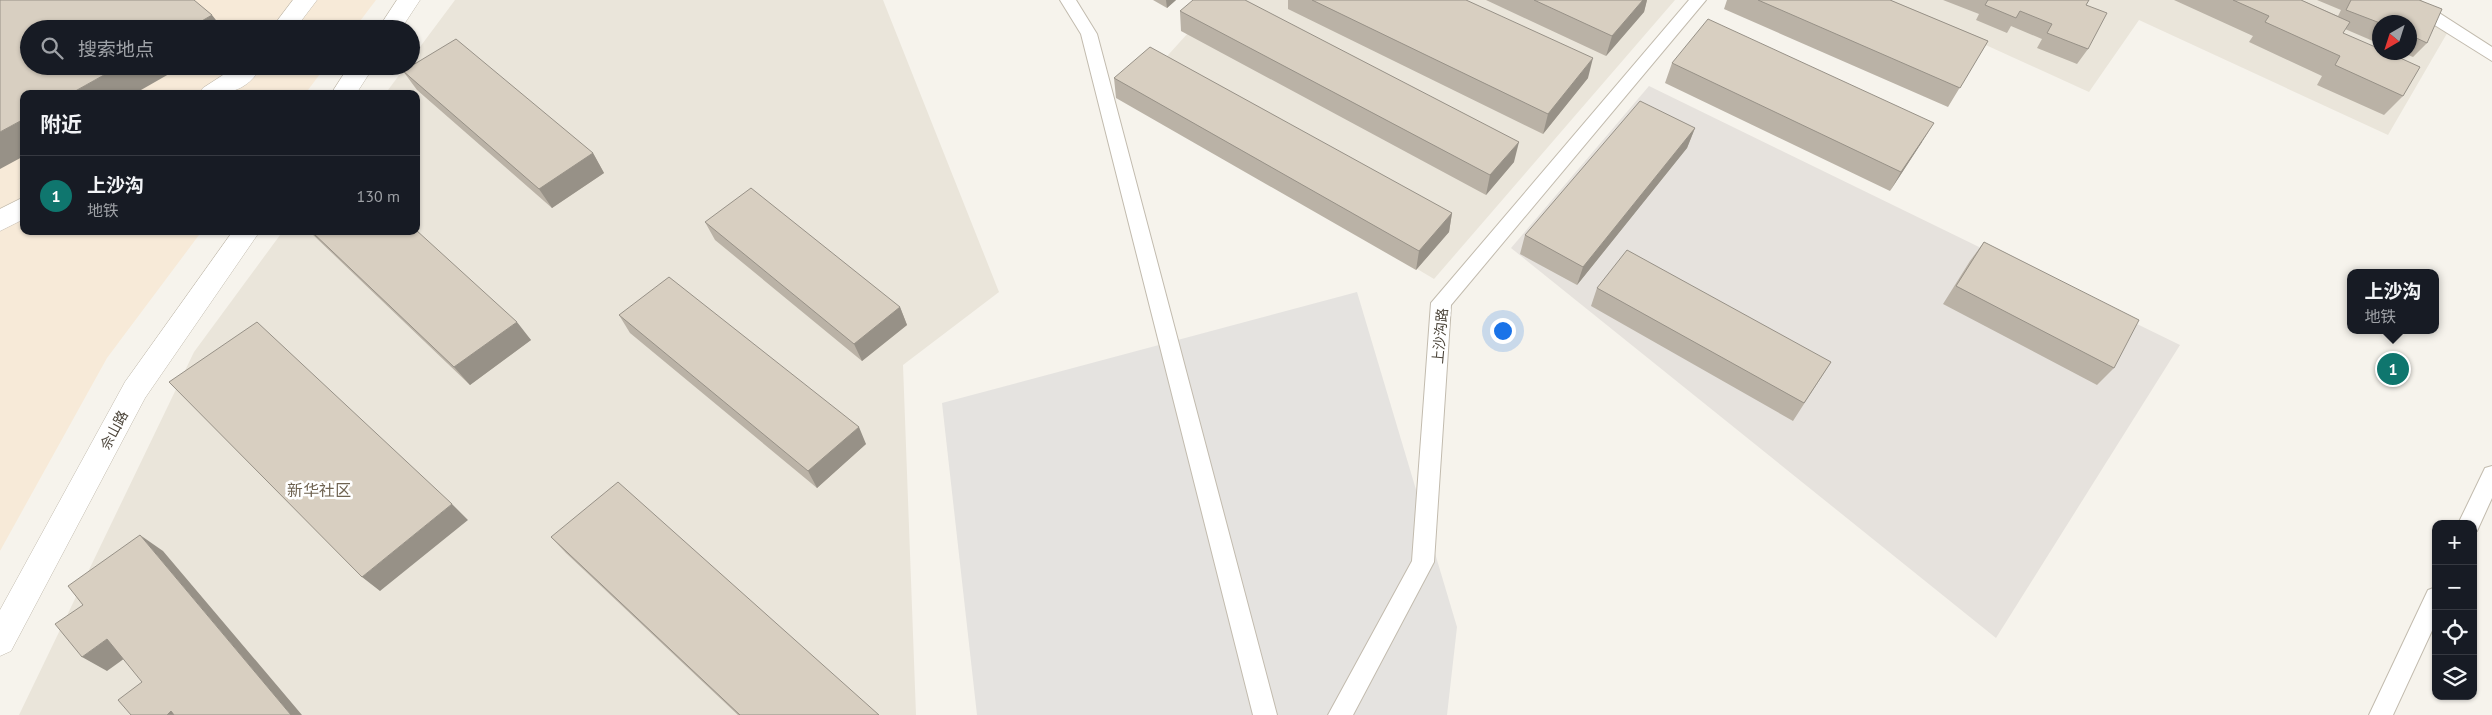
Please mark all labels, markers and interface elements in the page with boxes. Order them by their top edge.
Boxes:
north arrow [2372,15,2417,60]
search box [20,20,420,75]
icon: search [38,34,66,62]
text: 搜索地点 [78,37,154,61]
text: 附近 [40,111,82,138]
text: 上沙沟 [87,173,144,197]
text: 1 [51,186,61,206]
text: 130 m [357,186,400,206]
text: 地铁 [87,200,119,220]
popup [2347,269,2439,334]
text: 上沙沟 [2364,279,2422,303]
text: 地铁 [2364,306,2397,326]
street label: 上沙沟路 [1429,307,1451,365]
your location [1490,318,1516,344]
pin: 1 [2377,350,2409,388]
street label: 佘山路 [96,407,132,453]
district label: 新华社区 [287,480,351,500]
map controls [2432,520,2477,700]
button: + [2432,520,2477,565]
button: − [2432,565,2477,610]
button: locate [2432,610,2477,655]
button: layers [2432,655,2477,700]

